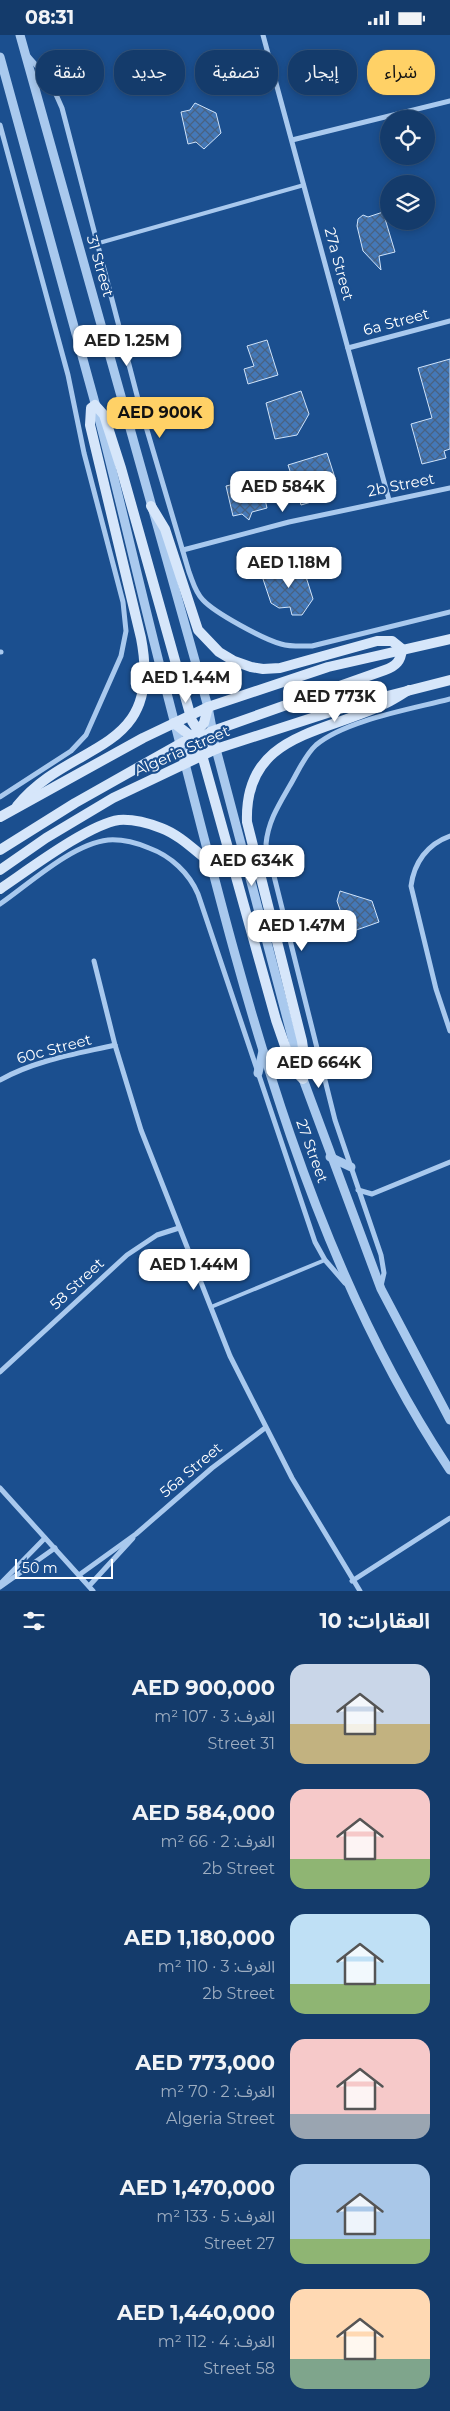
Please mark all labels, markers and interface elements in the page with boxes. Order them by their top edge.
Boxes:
text: 08:31 [25,6,74,29]
chip: شقة [36,50,104,95]
chip: جديد [114,50,185,95]
chip: تصفية [195,50,278,95]
chip: إيجار [288,50,357,95]
chip: شراء [367,50,435,95]
map controls [380,110,435,230]
button: locate [380,110,435,165]
button: layers [380,175,435,230]
street label: 27a Street [321,225,358,302]
street label: 31 Street [83,233,118,299]
street label: 6a Street [361,304,431,339]
pin: AED 1.25M [70,325,184,367]
text: AED 1.25M [84,331,170,350]
pin: AED 900K [108,397,212,439]
text: AED 900K [118,403,202,422]
street label: 2b Street [366,469,436,500]
pin: AED 584K [231,471,335,513]
text: AED 584K [241,477,325,496]
pin: AED 1.18M [232,547,346,589]
text: AED 1.18M [247,553,331,572]
pin: AED 1.44M [129,661,243,704]
text: AED 1.44M [142,668,230,687]
pin: AED 773K [283,681,387,723]
text: AED 773K [294,687,376,706]
street label: Algeria Street [131,721,232,780]
pin: AED 634K [200,845,304,887]
text: AED 634K [210,851,294,870]
pin: AED 1.47M [245,909,359,952]
text: AED 1.47M [259,916,345,935]
street label: 60c Street [14,1029,93,1068]
pin: AED 664K [267,1047,371,1089]
text: AED 664K [277,1053,361,1072]
street label: 27 Street [292,1116,333,1185]
pin: AED 1.44M [137,1249,251,1291]
street label: 58 Street [46,1254,108,1314]
text: AED 1.44M [150,1255,238,1274]
street label: 56a Street [156,1438,226,1501]
scale bar [15,1556,112,1579]
text: 50 m [22,1559,58,1577]
icon: filters [20,1607,48,1635]
text: العقارات: 10 [319,1608,430,1633]
text: AED 900,000 [132,1675,275,1700]
icon: home [330,1684,390,1744]
text: الغرف: 3 · 107 m² [154,1707,275,1726]
text: 31 Street [208,1734,275,1753]
text: AED 584,000 [132,1800,275,1825]
icon: home [330,1809,390,1869]
text: الغرف: 2 · 66 m² [160,1832,275,1851]
text: 2b Street [202,1859,275,1878]
text: AED 1,180,000 [124,1925,275,1950]
icon: home [330,1934,390,1994]
text: الغرف: 3 · 110 m² [158,1957,275,1976]
text: 2b Street [202,1984,275,2003]
text: AED 773,000 [135,2050,275,2075]
icon: home [330,2059,390,2119]
text: الغرف: 2 · 70 m² [160,2082,275,2101]
text: Algeria Street [166,2109,275,2128]
text: AED 1,470,000 [120,2175,275,2200]
icon: home [330,2184,390,2244]
text: الغرف: 5 · 133 m² [156,2207,275,2226]
text: 27 Street [204,2234,275,2253]
text: AED 1,440,000 [117,2300,275,2325]
icon: home [330,2309,390,2369]
text: الغرف: 4 · 112 m² [158,2332,275,2351]
text: 58 Street [203,2359,275,2378]

